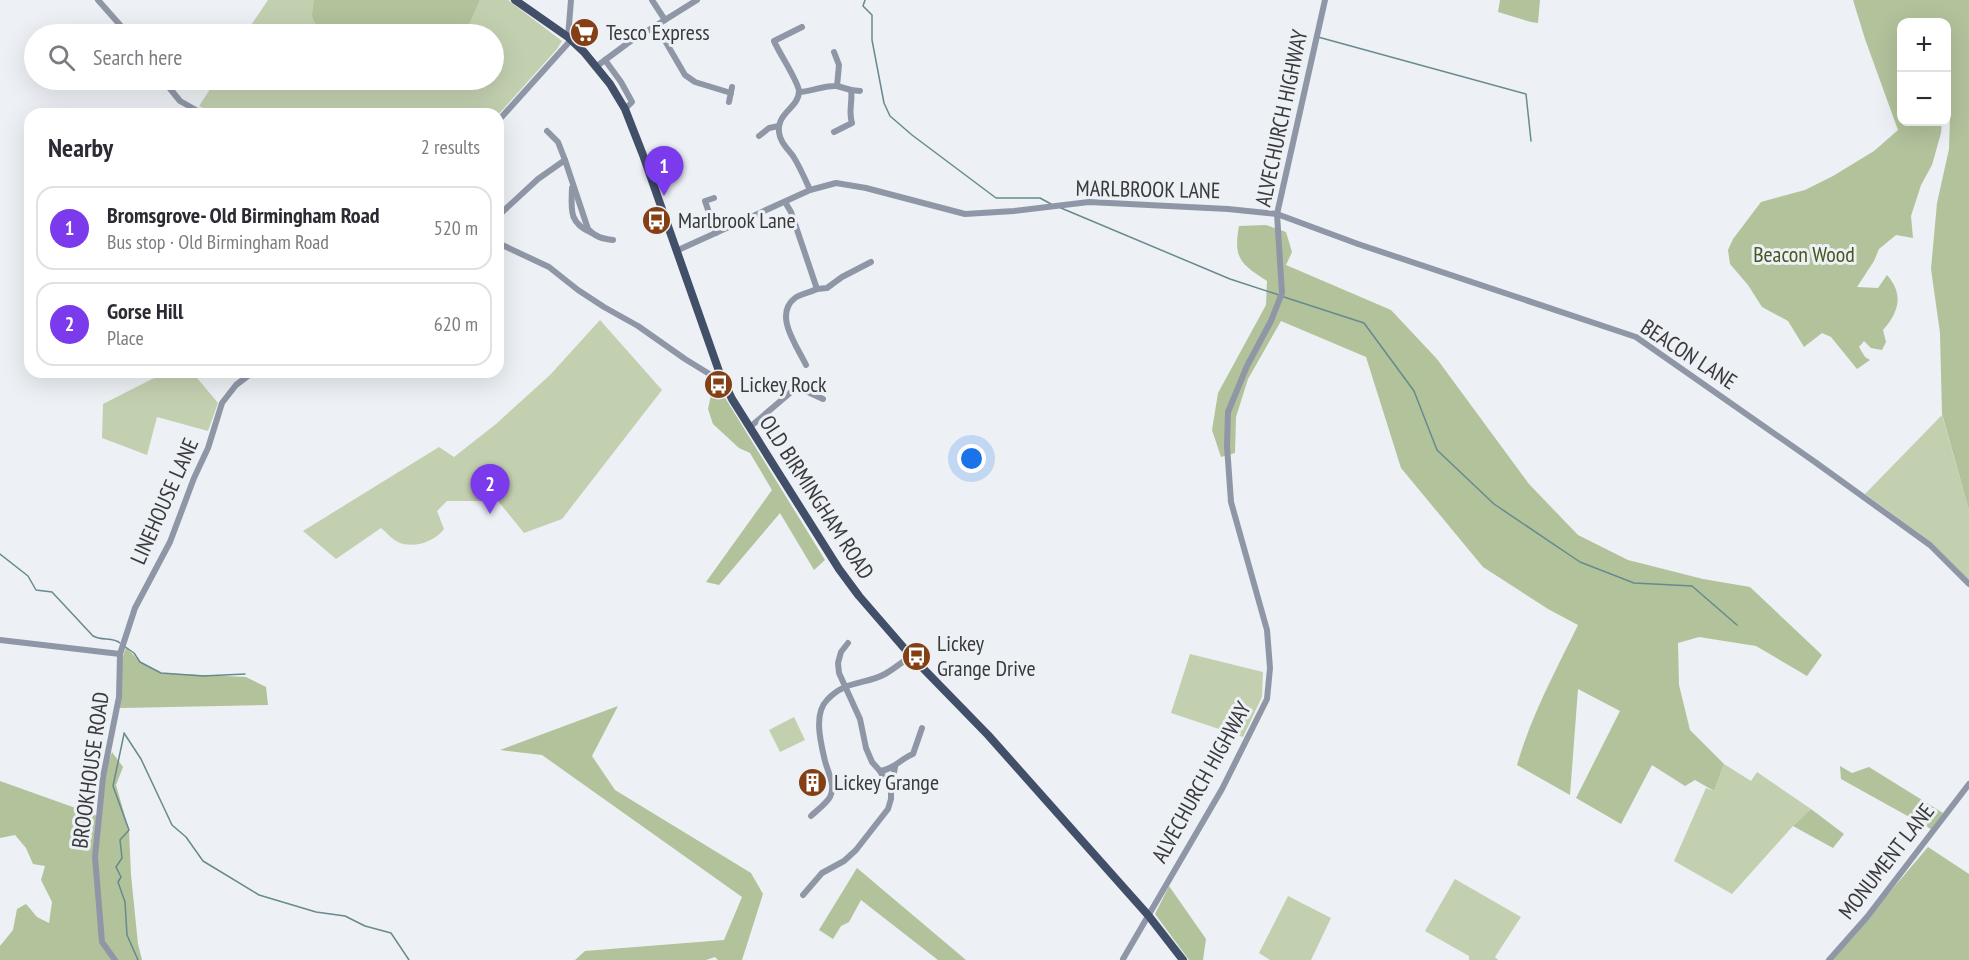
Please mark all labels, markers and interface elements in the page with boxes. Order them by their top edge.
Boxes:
supermarket icon: Tesco Express [569,16,601,48]
place label: Tesco Express [606,18,710,46]
map controls [1897,18,1951,126]
button: + [1897,18,1951,72]
search box [24,24,504,90]
street label: ALVECHURCH HIGHWAY [1249,27,1313,209]
icon: search [45,41,78,74]
text: Search here [93,43,182,71]
button: − [1897,72,1951,126]
text: Nearby [48,131,113,164]
text: 2 results [421,134,480,160]
pin: 1 [644,146,684,196]
street label: MARLBROOK LANE [1076,174,1220,204]
text: Bromsgrove- Old Birmingham Road [107,201,380,229]
bus stop icon: Marlbrook Lane [641,204,673,236]
place label: Marlbrook Lane [678,206,796,234]
text: 1 [65,215,74,241]
text: 520 m [434,215,478,241]
text: Bus stop · Old Birmingham Road [107,229,329,255]
park label: Beacon Wood [1753,240,1855,268]
text: Gorse Hill [107,297,183,325]
text: 2 [65,311,74,337]
text: 620 m [434,311,478,337]
street label: BEACON LANE [1636,313,1742,395]
text: Place [107,325,144,351]
bus stop icon: Lickey Rock [703,368,735,400]
place label: Lickey Rock [740,370,827,398]
street label: OLD BIRMINGHAM ROAD [754,410,880,584]
street label: LINEHOUSE LANE [124,433,204,569]
your location [957,444,986,473]
pin: 2 [470,464,510,514]
place label: Lickey Grange Drive [937,629,1036,682]
bus stop icon: Lickey Grange Drive [900,640,932,672]
street label: BROOKHOUSE ROAD [65,690,115,850]
street label: ALVECHURCH HIGHWAY [1145,696,1257,868]
building icon: Lickey Grange [797,766,829,798]
place label: Lickey Grange [834,768,939,796]
street label: MONUMENT LANE [1832,797,1940,925]

